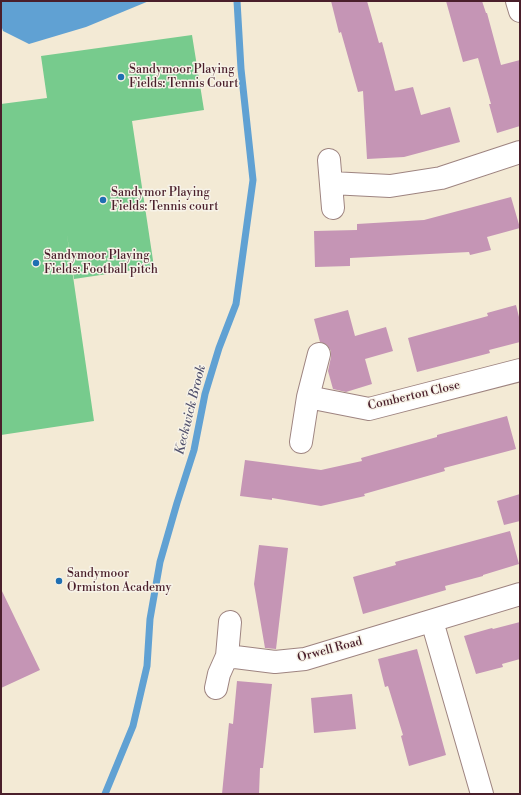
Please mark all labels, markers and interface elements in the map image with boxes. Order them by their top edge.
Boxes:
place label: Sandymoor Playing Fields: Tennis Court [129,63,239,91]
marker: Sandymoor Playing Fields: Tennis Court [116,72,126,82]
place label: Sandymor Playing Fields: Tennis court [111,186,218,214]
marker: Sandymor Playing Fields: Tennis court [98,195,108,205]
place label: Sandymoor Playing Fields: Football pitch [44,249,158,277]
marker: Sandymoor Playing Fields: Football pitch [31,258,41,268]
water label: Keckwick Brook [172,363,210,457]
street label: Comberton Close [366,378,462,414]
place label: Sandymoor Ormiston Academy [67,567,171,595]
marker: Sandymoor Ormiston Academy [54,576,64,586]
street label: Orwell Road [296,634,364,666]

